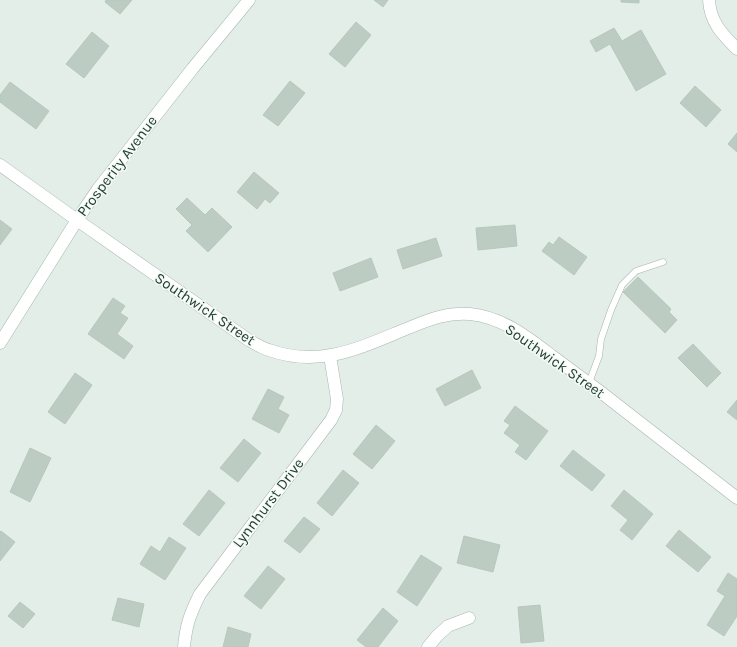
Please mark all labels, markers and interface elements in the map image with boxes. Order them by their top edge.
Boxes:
street label: Prosperity Avenue [73,112,161,220]
street label: Southwick Street [151,269,259,349]
street label: Southwick Street [502,320,609,402]
street label: Lynnhurst Drive [229,455,307,551]

